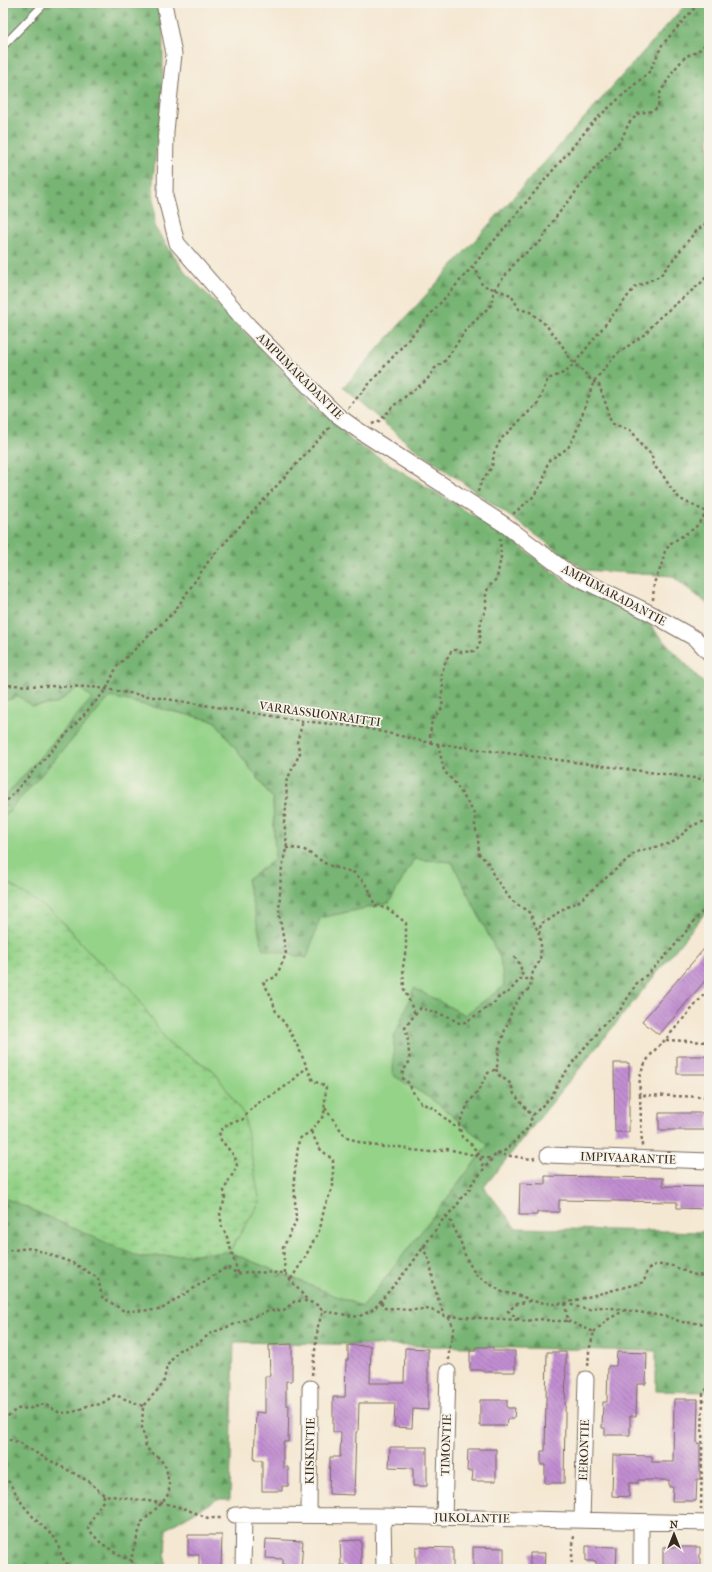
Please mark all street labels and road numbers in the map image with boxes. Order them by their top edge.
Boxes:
street label: AMPUMARADANTIE [253,329,346,422]
street label: AMPUMARADANTIE [558,561,669,629]
street label: VARRASSUONRAITTI [257,698,382,729]
street label: IMPIVAARANTIE [580,1149,676,1167]
street label: TIMONTIE [438,1414,454,1476]
street label: KIISKINTIE [302,1417,318,1485]
street label: EERONTIE [576,1419,592,1481]
street label: JUKOLANTIE [433,1510,510,1526]

